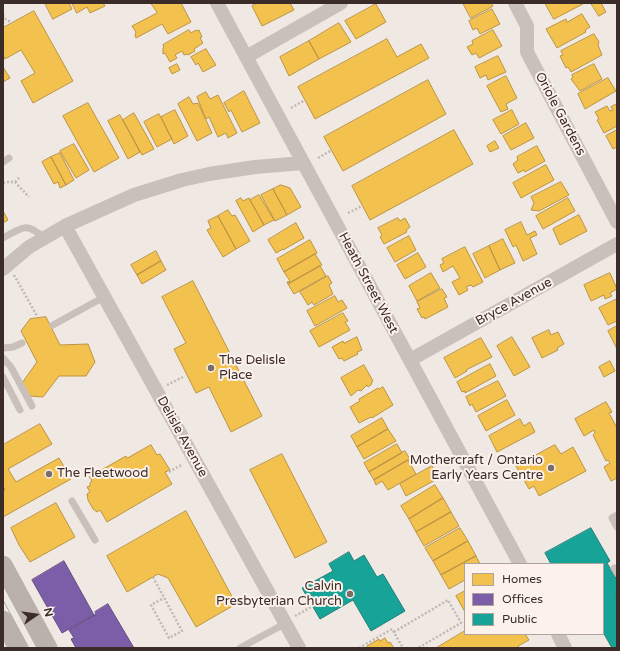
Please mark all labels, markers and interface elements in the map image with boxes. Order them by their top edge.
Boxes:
street label: Oriole Gardens [531,70,589,158]
street label: Heath Street West [335,230,401,336]
street label: Bryce Avenue [473,275,555,329]
place label: The Delisle Place [219,353,286,384]
marker: The Delisle Place [206,363,216,373]
street label: Delisle Avenue [153,394,211,480]
place label: Mothercraft / Ontario Early Years Centre [410,453,543,484]
marker: Mothercraft / Ontario Early Years Centre [546,463,556,473]
place label: The Fleetwood [57,466,148,482]
marker: The Fleetwood [44,469,54,479]
legend [464,563,604,635]
text: Homes [502,572,542,586]
place label: Calvin Presbyterian Church [216,579,342,610]
marker: Calvin Presbyterian Church [345,589,355,599]
text: Offices [502,592,543,606]
north arrow [16,595,56,635]
text: N [41,606,56,618]
text: Public [502,612,537,626]

